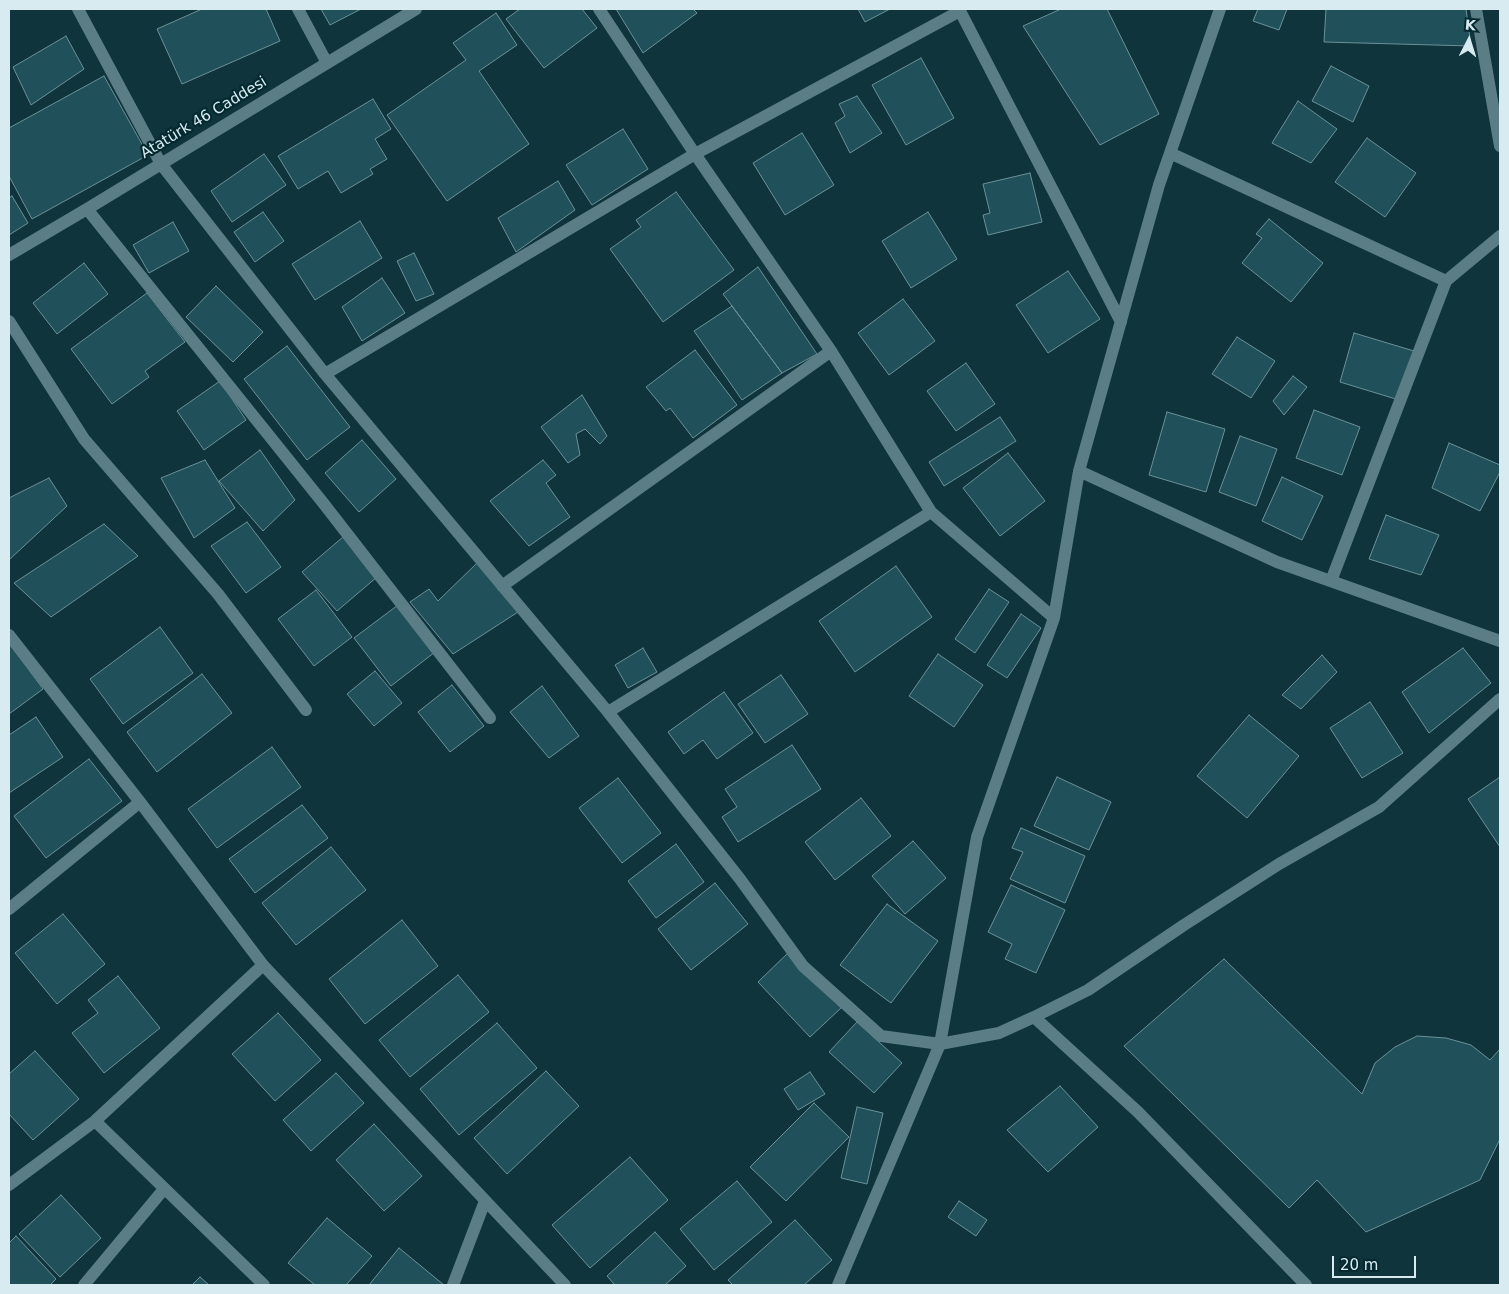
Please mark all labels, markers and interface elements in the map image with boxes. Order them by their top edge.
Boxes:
north arrow [1444,15,1494,65]
text: K [1464,17,1476,33]
street label: Atatürk 46 Caddesi [138,73,270,163]
scale bar [1334,1246,1418,1278]
text: 20 m [1340,1256,1378,1274]

